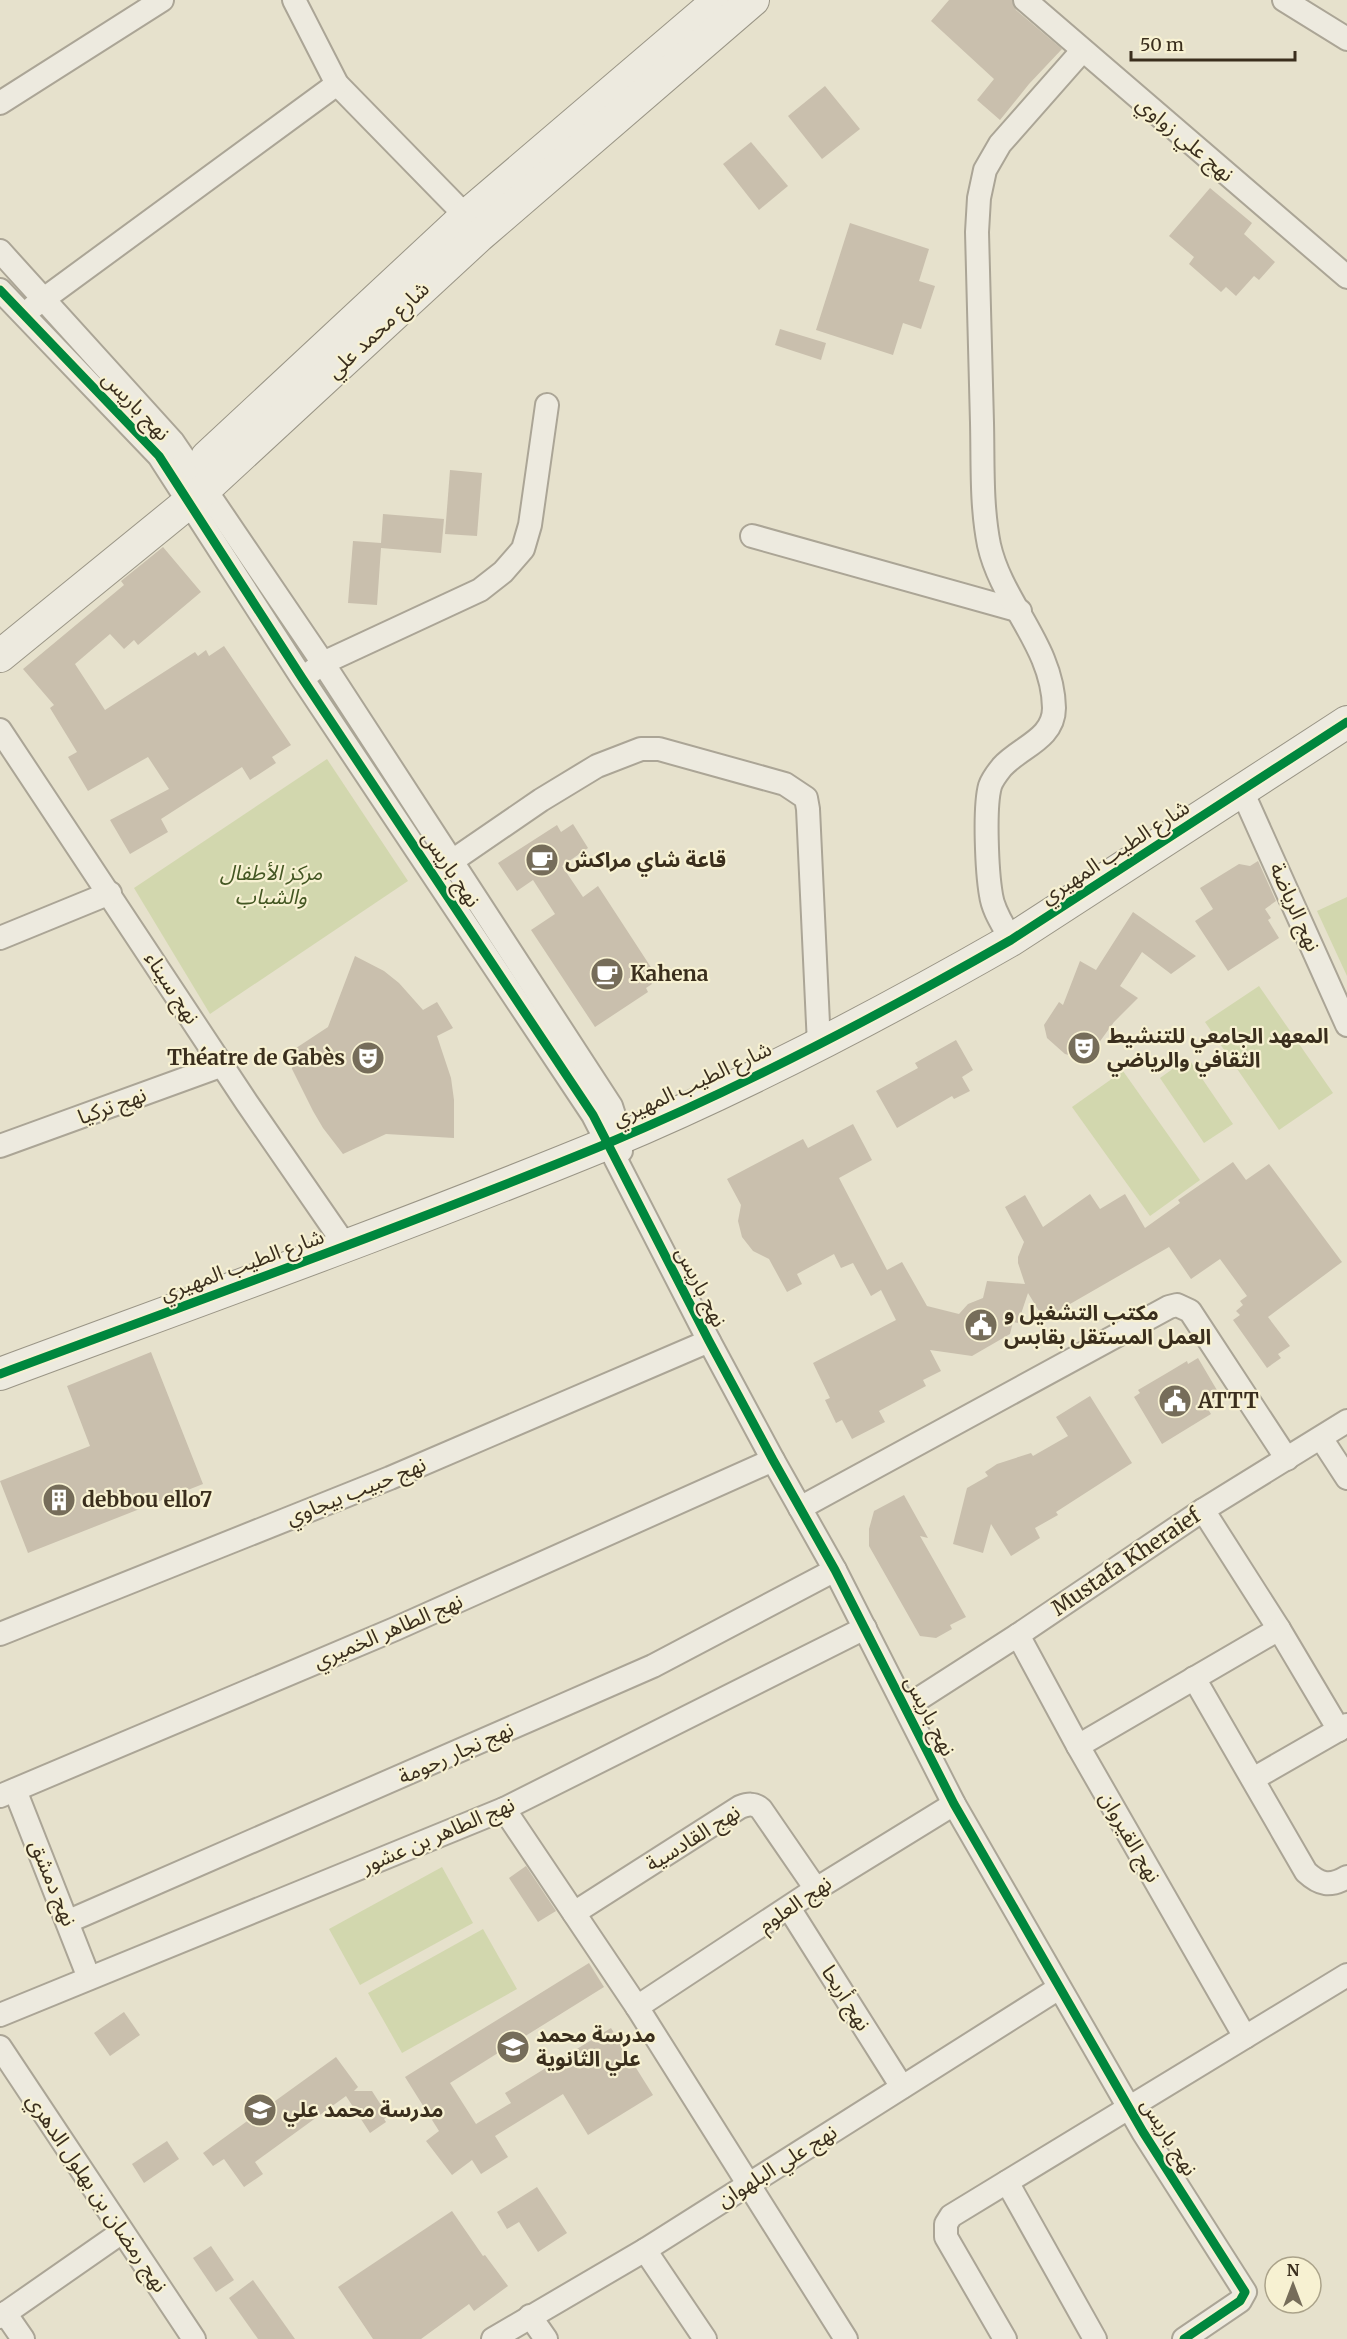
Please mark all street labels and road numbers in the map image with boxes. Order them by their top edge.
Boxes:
street label: نهج علي زواوي [1129,90,1240,190]
street label: شارع محمد علي [321,275,437,386]
street label: نهج باريس [95,365,176,448]
street label: شارع الطيب المهيري [1035,793,1196,912]
street label: نهج باريس [414,825,487,913]
street label: نهج الرياضة [1262,858,1327,956]
street label: نهج سيناء [137,946,206,1030]
street label: شارع الطيب المهيري [608,1035,777,1135]
street label: نهج تركيا [74,1081,151,1132]
street label: شارع الطيب المهيري [156,1222,328,1309]
street label: نهج باريس [668,1242,733,1332]
street label: نهج حبيب بيجاوي [282,1450,431,1534]
street label: Mustafa Kheraief [1046,1501,1206,1621]
street label: نهج الطاهر الخميري [309,1587,468,1677]
street label: نهج باريس [897,1671,962,1761]
street label: نهج نجار رحومة [394,1715,518,1792]
street label: نهج القيروان [1092,1786,1167,1888]
street label: نهج الطاهر بن عشور [356,1790,519,1881]
street label: نهج القادسية [640,1798,746,1879]
street label: نهج دمشق [22,1836,83,1931]
street label: نهج العلوم [753,1869,838,1940]
street label: نهج أريحا [814,1960,877,2037]
street label: نهج رمضان بن بهلول الدهري [18,2088,174,2299]
street label: نهج باريس [1133,2093,1204,2182]
street label: نهج علي البلهوان [712,2118,843,2216]

